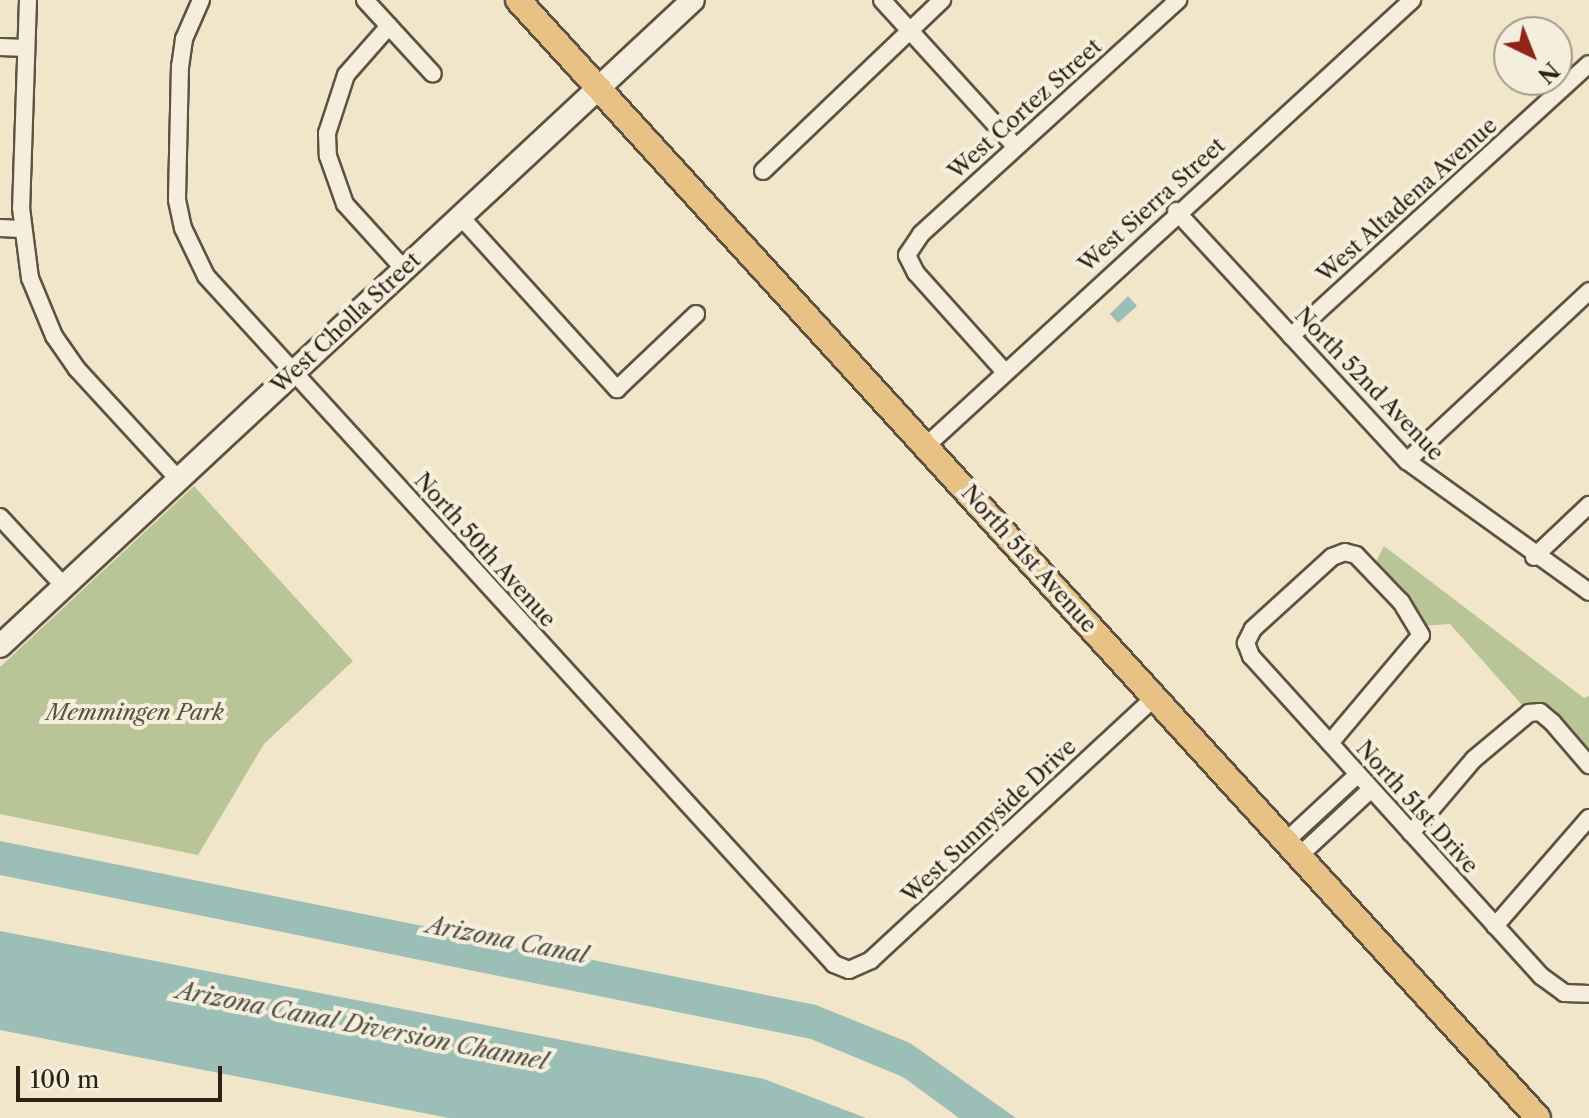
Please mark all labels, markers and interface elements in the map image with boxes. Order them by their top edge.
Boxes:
north arrow [1493,16,1573,96]
street label: West Cortez Street [943,33,1107,185]
text: N [1532,56,1565,89]
street label: West Altadena Avenue [1311,112,1503,288]
street label: West Sierra Street [1073,132,1231,278]
street label: West Cholla Street [266,247,426,399]
street label: North 52nd Avenue [1289,302,1449,466]
street label: North 50th Avenue [409,467,561,633]
street label: North 51st Avenue [956,479,1102,639]
park label: Memmingen Park [46,700,224,726]
street label: West Sunnyside Drive [897,734,1081,908]
street label: North 51st Drive [1351,735,1483,879]
water label: Arizona Canal [424,910,590,970]
water label: Arizona Canal Diversion Channel [174,976,550,1076]
scale bar [20,1050,226,1100]
text: 100 m [30,1065,99,1094]

